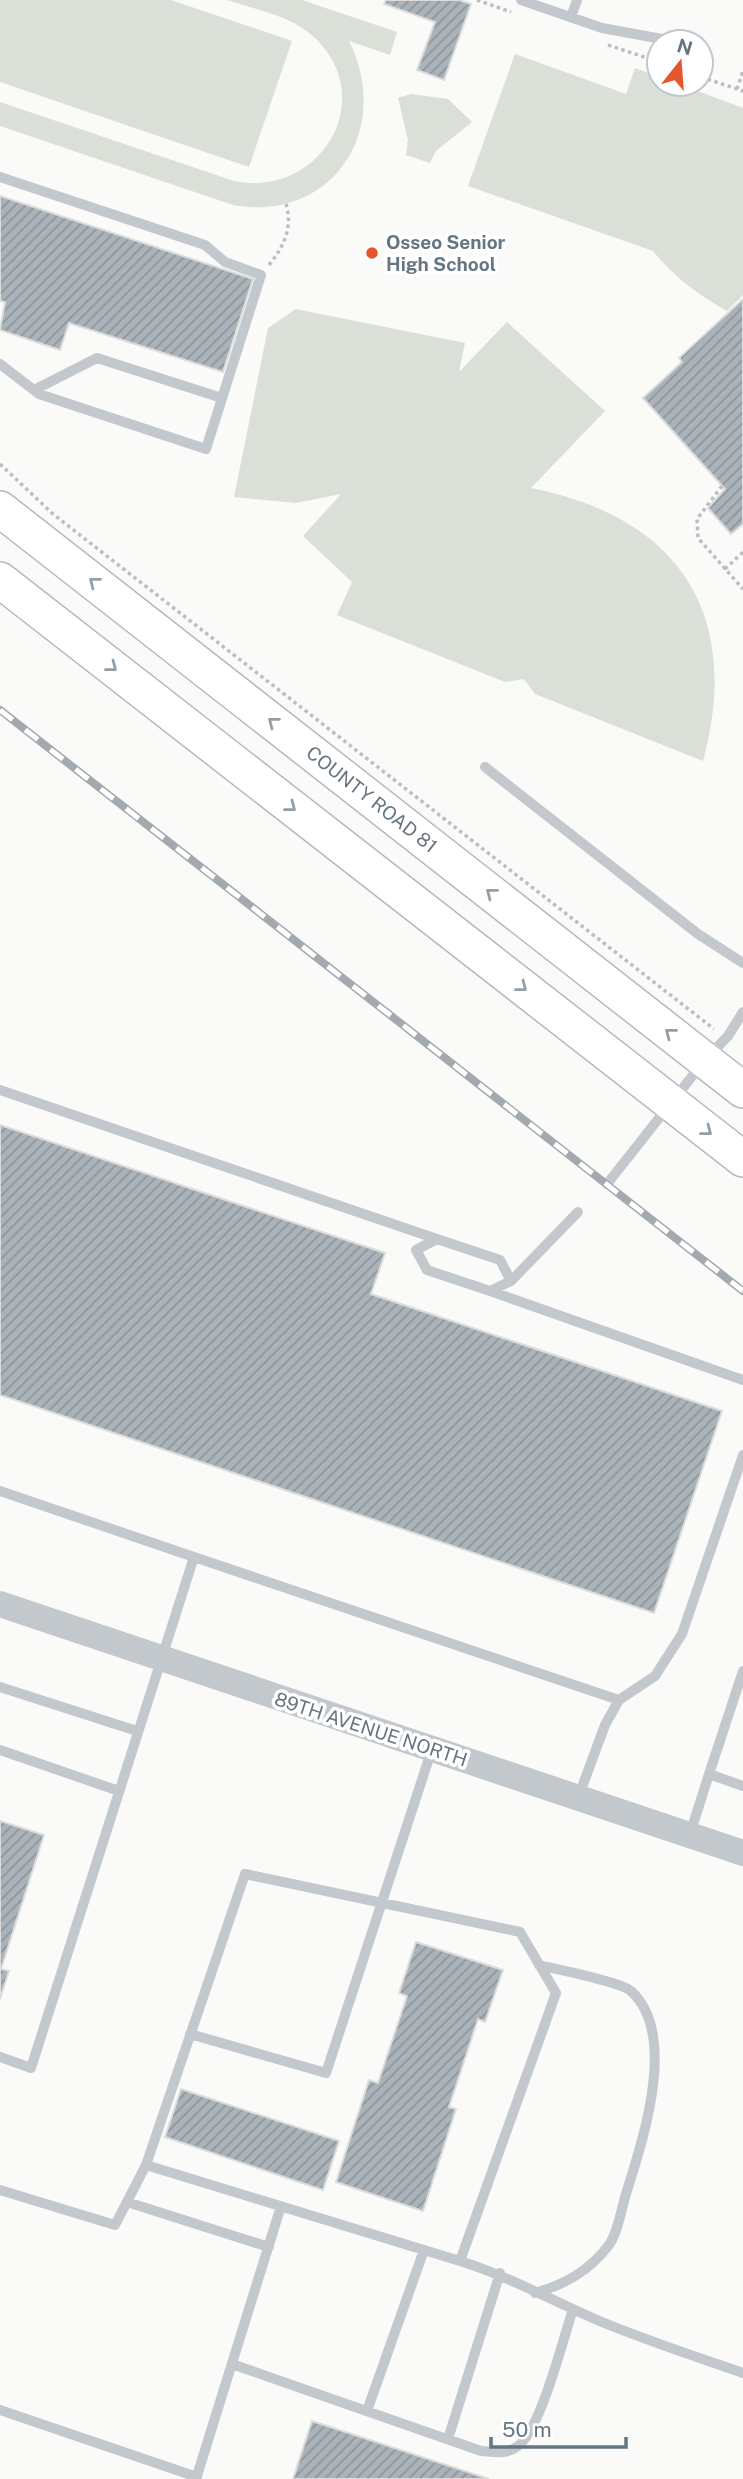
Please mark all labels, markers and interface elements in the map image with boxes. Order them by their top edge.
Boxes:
north arrow [645,28,715,98]
text: N [675,34,695,59]
place label: Osseo Senior High School [386,231,506,275]
marker: Osseo Senior High School [364,245,380,261]
one-way arrow [89,578,102,590]
one-way arrow [104,658,117,671]
one-way arrow [269,718,281,731]
street label: COUNTY ROAD 81 [302,741,442,857]
one-way arrow [284,798,296,811]
one-way arrow [486,888,499,901]
one-way arrow [515,978,527,991]
one-way arrow [665,1028,678,1041]
one-way arrow [700,1123,712,1136]
street label: 89TH AVENUE NORTH [272,1687,470,1771]
scale bar [491,2406,626,2450]
text: 50 m [502,2417,552,2442]

